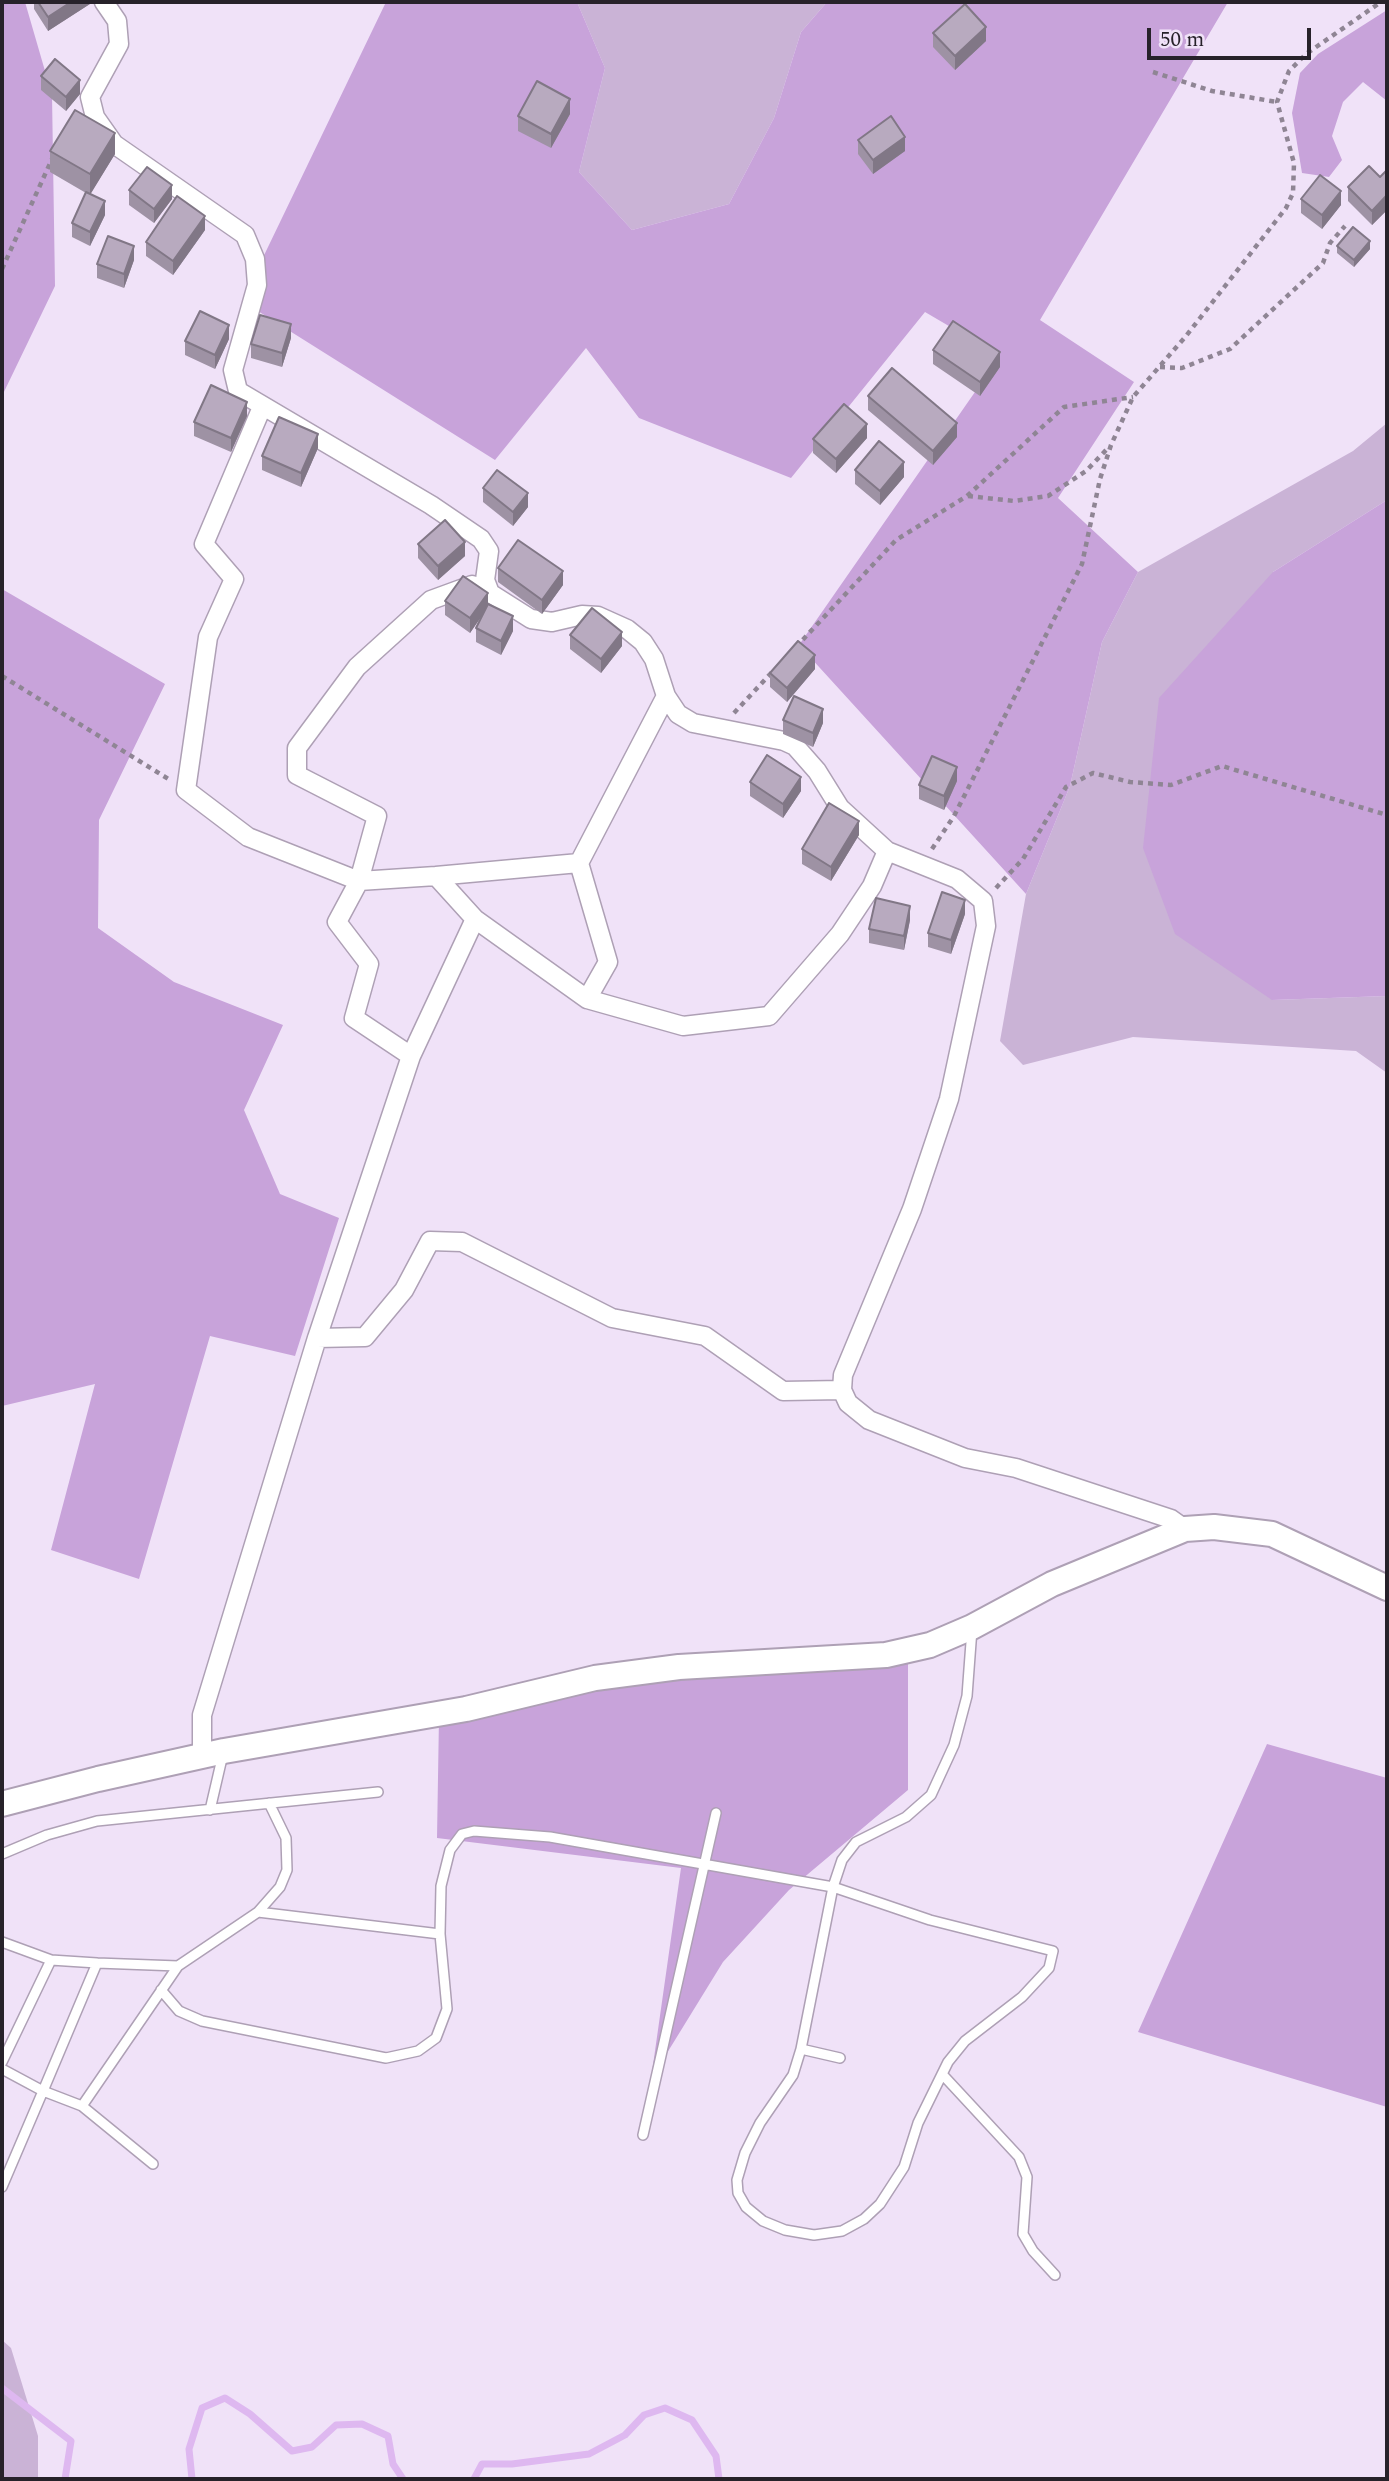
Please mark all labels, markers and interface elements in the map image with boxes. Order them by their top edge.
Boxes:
scale bar [1151,14,1316,58]
text: 50 m [1160,24,1204,56]

